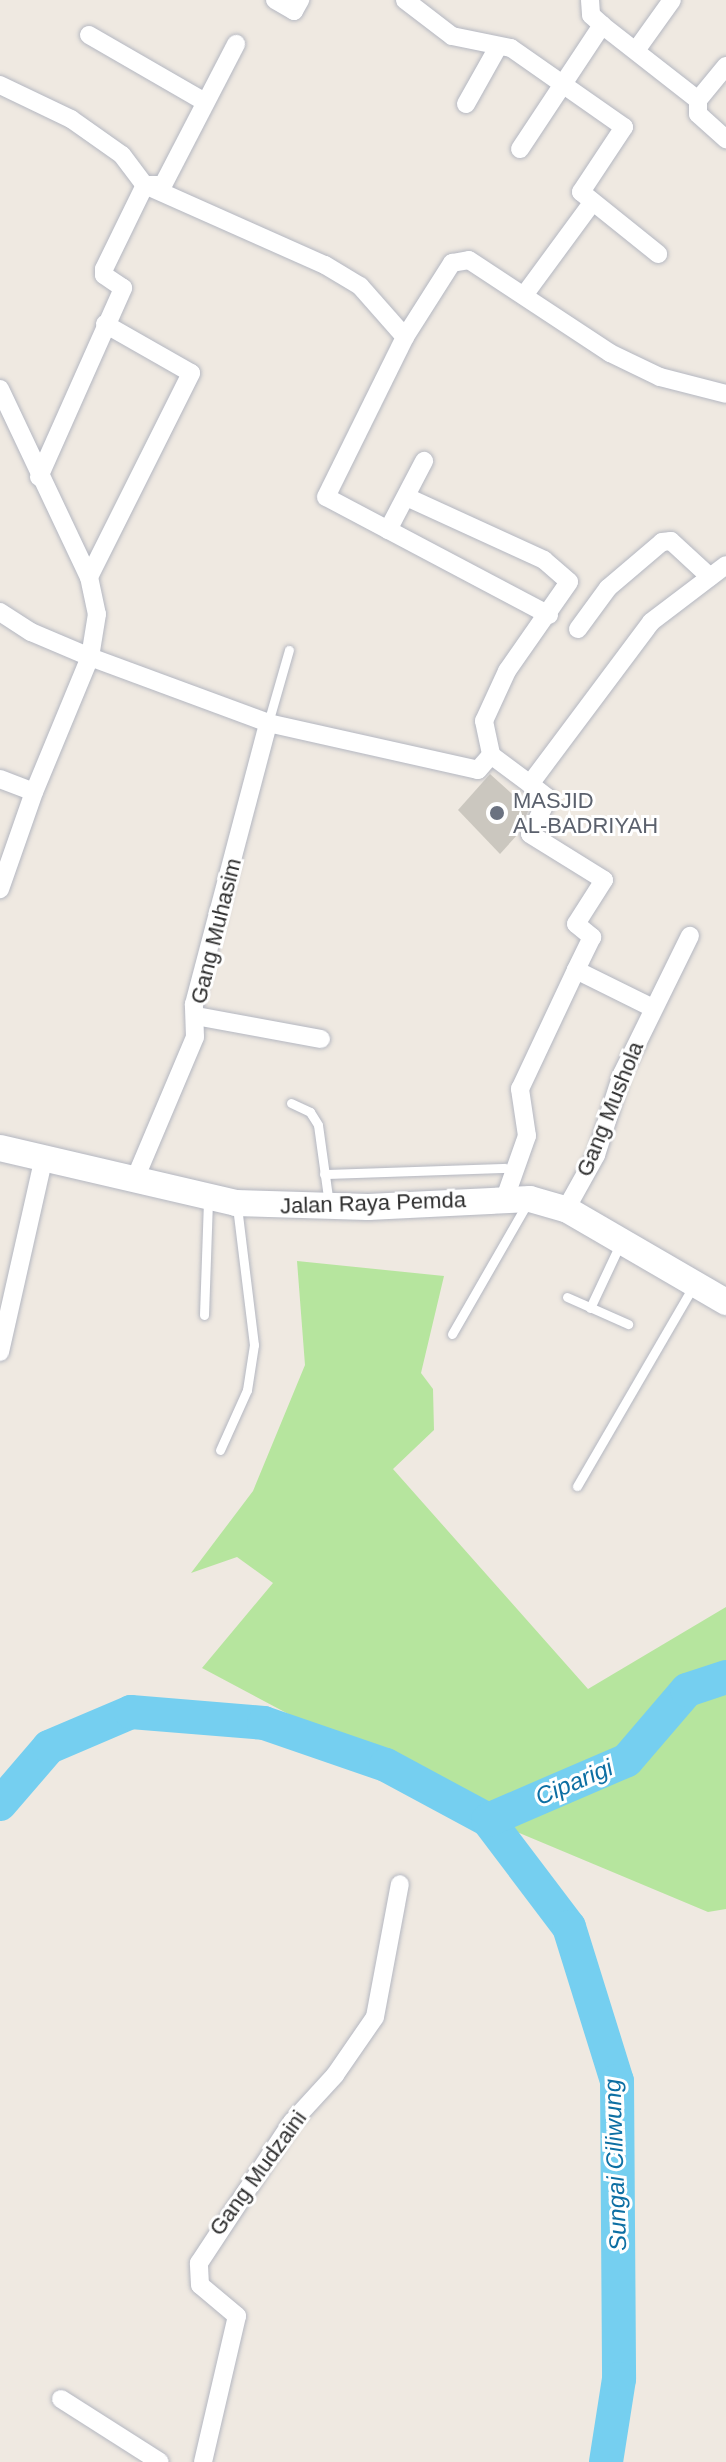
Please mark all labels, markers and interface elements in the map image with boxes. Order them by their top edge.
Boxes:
place label: MASJID AL-BADRIYAH [513,787,658,838]
marker: MASJID AL-BADRIYAH [488,804,506,822]
street label: Gang Muhasim [185,855,247,1007]
street label: Gang Mushola [571,1038,649,1180]
street label: Jalan Raya Pemda [280,1187,466,1219]
water label: Ciparigi [531,1753,617,1811]
water label: Sungai Ciliwung [598,2078,632,2252]
street label: Gang Mudzaini [204,2105,312,2241]

